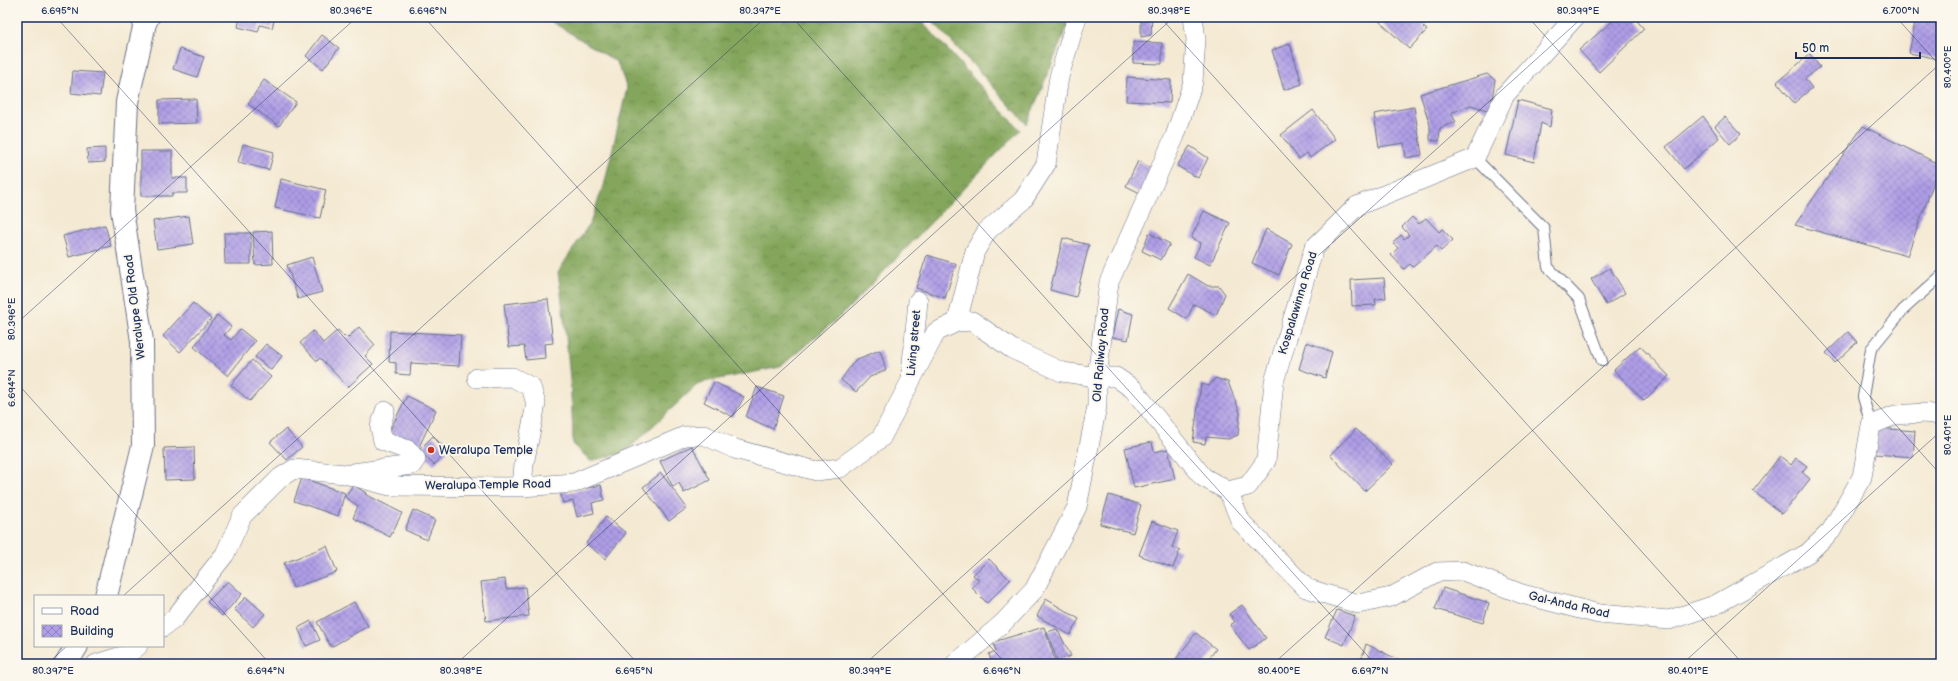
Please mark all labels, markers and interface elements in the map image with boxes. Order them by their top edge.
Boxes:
text: 6.695°N [41,5,79,17]
text: 80.396°E [330,5,373,17]
text: 6.696°N [409,5,447,17]
text: 80.397°E [739,5,781,17]
text: 80.398°E [1148,5,1191,17]
text: 80.399°E [1557,5,1600,17]
text: 6.700°N [1883,5,1919,17]
scale bar [1796,34,1920,60]
text: 50 m [1802,41,1829,56]
text: 80.400°E [1942,45,1954,88]
street label: Kospalawinna Road [1275,250,1321,356]
street label: Weralupe Old Road [121,253,149,360]
text: 80.396°E [6,297,18,340]
street label: Old Railway Road [1089,307,1113,403]
street label: Living street [904,309,924,377]
text: 6.694°N [6,369,18,407]
text: 80.401°E [1942,414,1954,455]
place label: Weralupa Temple [439,443,533,458]
marker: Weralupa Temple [426,445,436,455]
street label: Weralupa Temple Road [425,476,551,494]
street label: Gal-Anda Road [1527,588,1611,622]
legend [34,595,164,647]
text: Road [70,604,99,619]
text: Building [70,624,114,639]
text: 80.397°E [32,665,74,677]
text: 6.694°N [247,665,285,677]
text: 80.398°E [440,665,483,677]
text: 6.695°N [615,665,653,677]
text: 80.399°E [849,665,892,677]
text: 6.696°N [983,665,1021,677]
text: 80.400°E [1258,665,1301,677]
text: 6.697°N [1352,665,1389,677]
text: 80.401°E [1668,665,1709,677]

